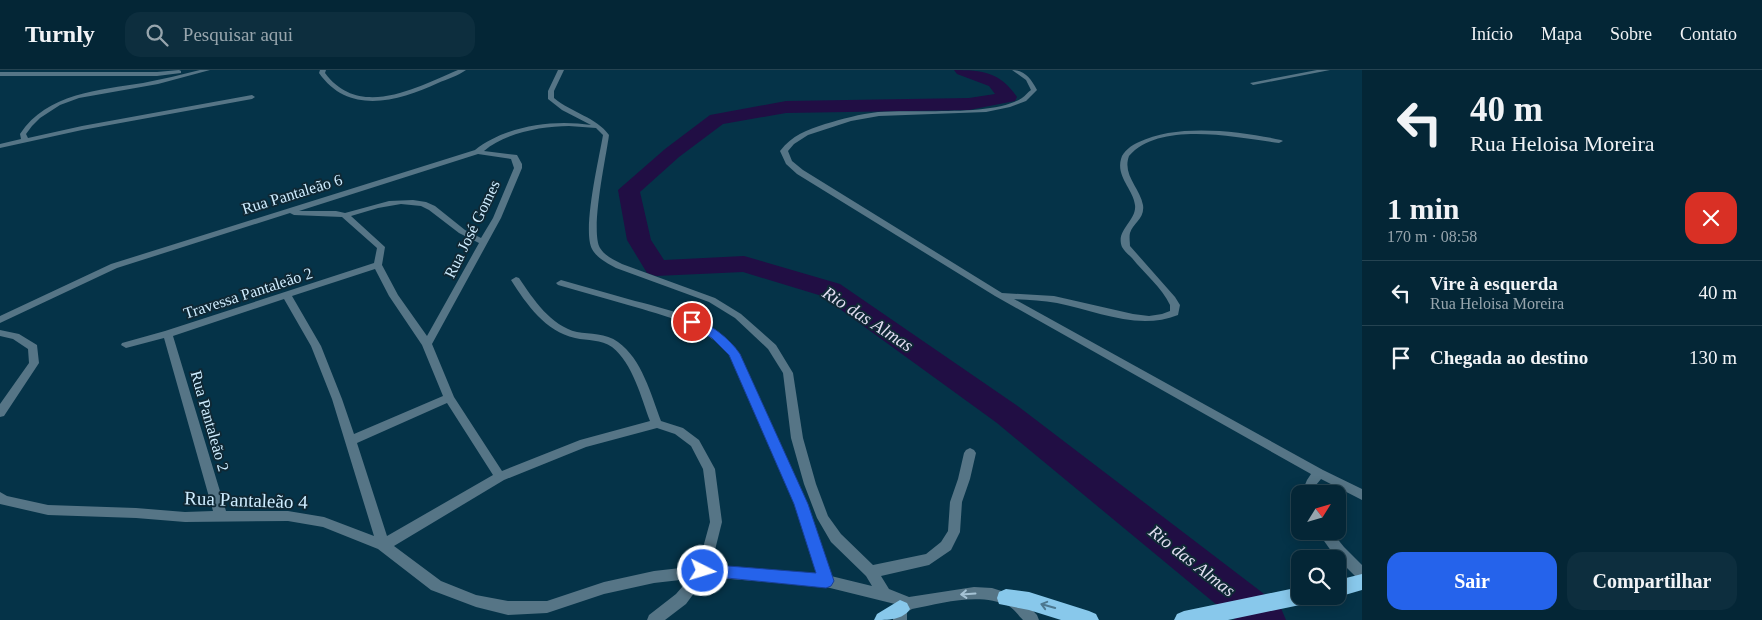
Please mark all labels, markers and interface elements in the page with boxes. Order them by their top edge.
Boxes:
search box [125,12,475,57]
text: Turnly [25,21,95,47]
icon: search [143,21,171,49]
text: Pesquisar aqui [183,24,293,45]
text: Início [1471,24,1513,44]
text: Mapa [1541,24,1582,44]
text: Sobre [1610,24,1652,44]
text: Contato [1680,24,1737,44]
icon: left [1387,90,1452,155]
text: 40 m [1470,90,1543,129]
text: Rua Heloisa Moreira [1470,131,1655,156]
street label: Rua Pantaleão 6 [240,171,344,217]
street label: Rua José Gomes [441,177,503,281]
text: 1 min [1387,192,1460,225]
button: close [1685,192,1737,244]
text: 170 m · 08:58 [1387,228,1477,245]
street label: Travessa Pantaleão 2 [181,264,315,322]
text: Vire à esquerda [1430,273,1558,294]
icon: left [1387,279,1415,307]
water label: Rio das Almas [818,282,917,356]
text: 40 m [1698,282,1737,303]
text: Rua Heloisa Moreira [1430,295,1564,312]
pin [671,301,713,343]
icon: arrive [678,308,706,336]
icon: arrive [1387,344,1415,372]
text: Chegada ao destino [1430,347,1588,368]
text: 130 m [1689,347,1737,368]
street label: Rua Pantaleão 2 [188,369,232,473]
north arrow [1291,485,1346,540]
map controls [1291,485,1346,605]
street label: Rua Pantaleão 4 [184,487,309,513]
water label: Rio das Almas [1144,521,1239,601]
position arrow [676,544,728,596]
button: search [1291,550,1346,605]
button: Sair [1387,552,1557,610]
button: Compartilhar [1567,552,1737,610]
one-way arrow [960,589,976,598]
one-way arrow [1040,601,1056,611]

